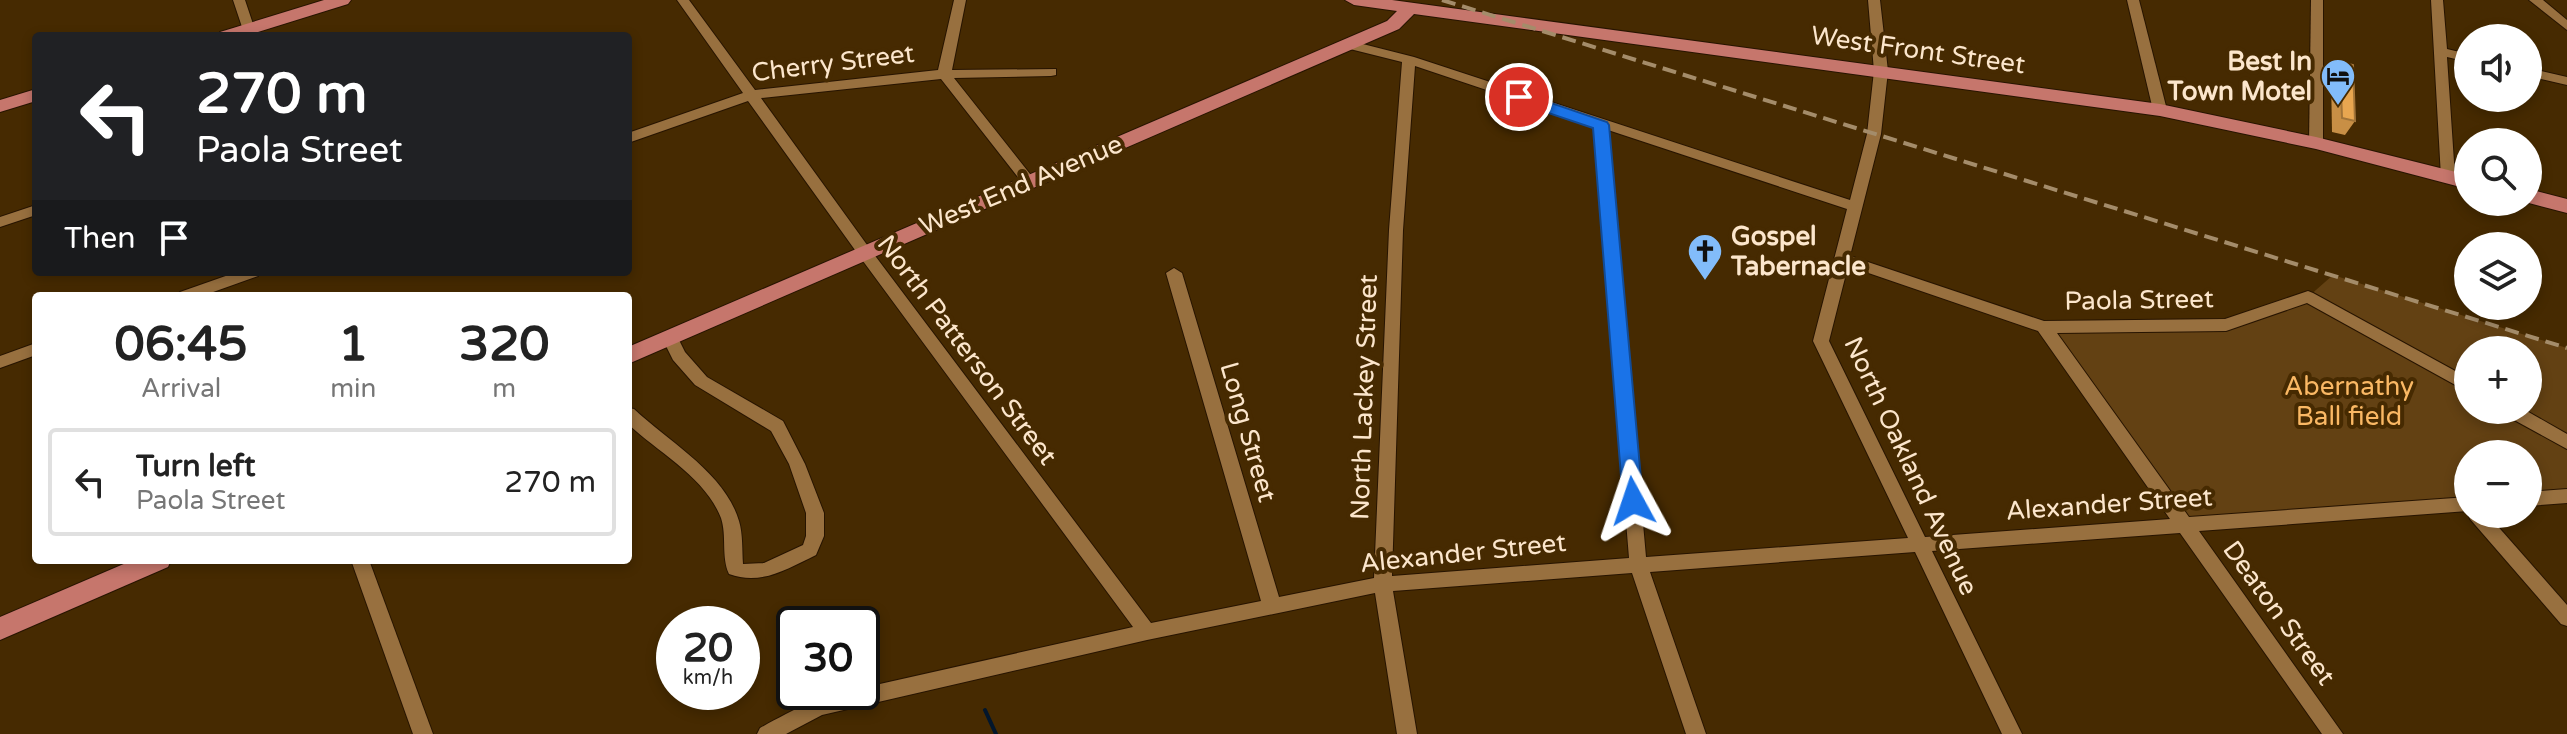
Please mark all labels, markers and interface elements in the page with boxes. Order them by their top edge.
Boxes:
street label: West Front Street [1809,20,2027,80]
map controls [2454,24,2542,528]
button: sound [2454,24,2542,112]
street label: Cherry Street [750,38,916,88]
place label: Best In Town Motel [2167,46,2312,107]
hotel icon: Best In Town Motel [2319,57,2357,107]
text: 270 m [196,61,367,128]
pin [1485,63,1553,131]
icon: left [64,64,168,168]
icon: arrive [1497,75,1541,119]
street label: West End Avenue [915,128,1127,242]
button: search [2454,128,2542,216]
text: Paola Street [196,129,403,172]
icon: arrive [152,216,196,260]
text: Then [64,220,136,257]
place label: Gospel Tabernacle [1730,221,1866,282]
street label: North Patterson Street [871,229,1064,471]
church icon: Gospel Tabernacle [1686,232,1724,282]
button: layers [2454,232,2542,320]
street label: North Lackey Street [1344,274,1384,520]
street label: Paola Street [2064,283,2214,317]
text: 06:45 [115,316,248,374]
text: 1 [338,316,368,374]
text: 320 [459,316,549,374]
street label: North Oakland Avenue [1837,332,1985,600]
button: + [2454,336,2542,424]
street label: Long Street [1213,358,1283,506]
park label: Abernathy Ball field [2284,371,2414,432]
text: Arrival [141,373,221,404]
text: min [330,373,376,404]
text: m [492,373,516,404]
button: − [2454,440,2542,528]
text: Turn left [136,448,255,485]
position arrow [1591,459,1675,543]
icon: left [68,460,112,504]
text: 270 m [504,464,596,501]
street label: Alexander Street [2005,481,2213,527]
text: Paola Street [136,485,285,516]
street label: Alexander Street [1358,527,1568,579]
street label: Deaton Street [2216,535,2342,691]
speed limit sign: 30 [776,606,880,710]
text: 20 [683,624,733,672]
text: km/h [683,666,733,690]

